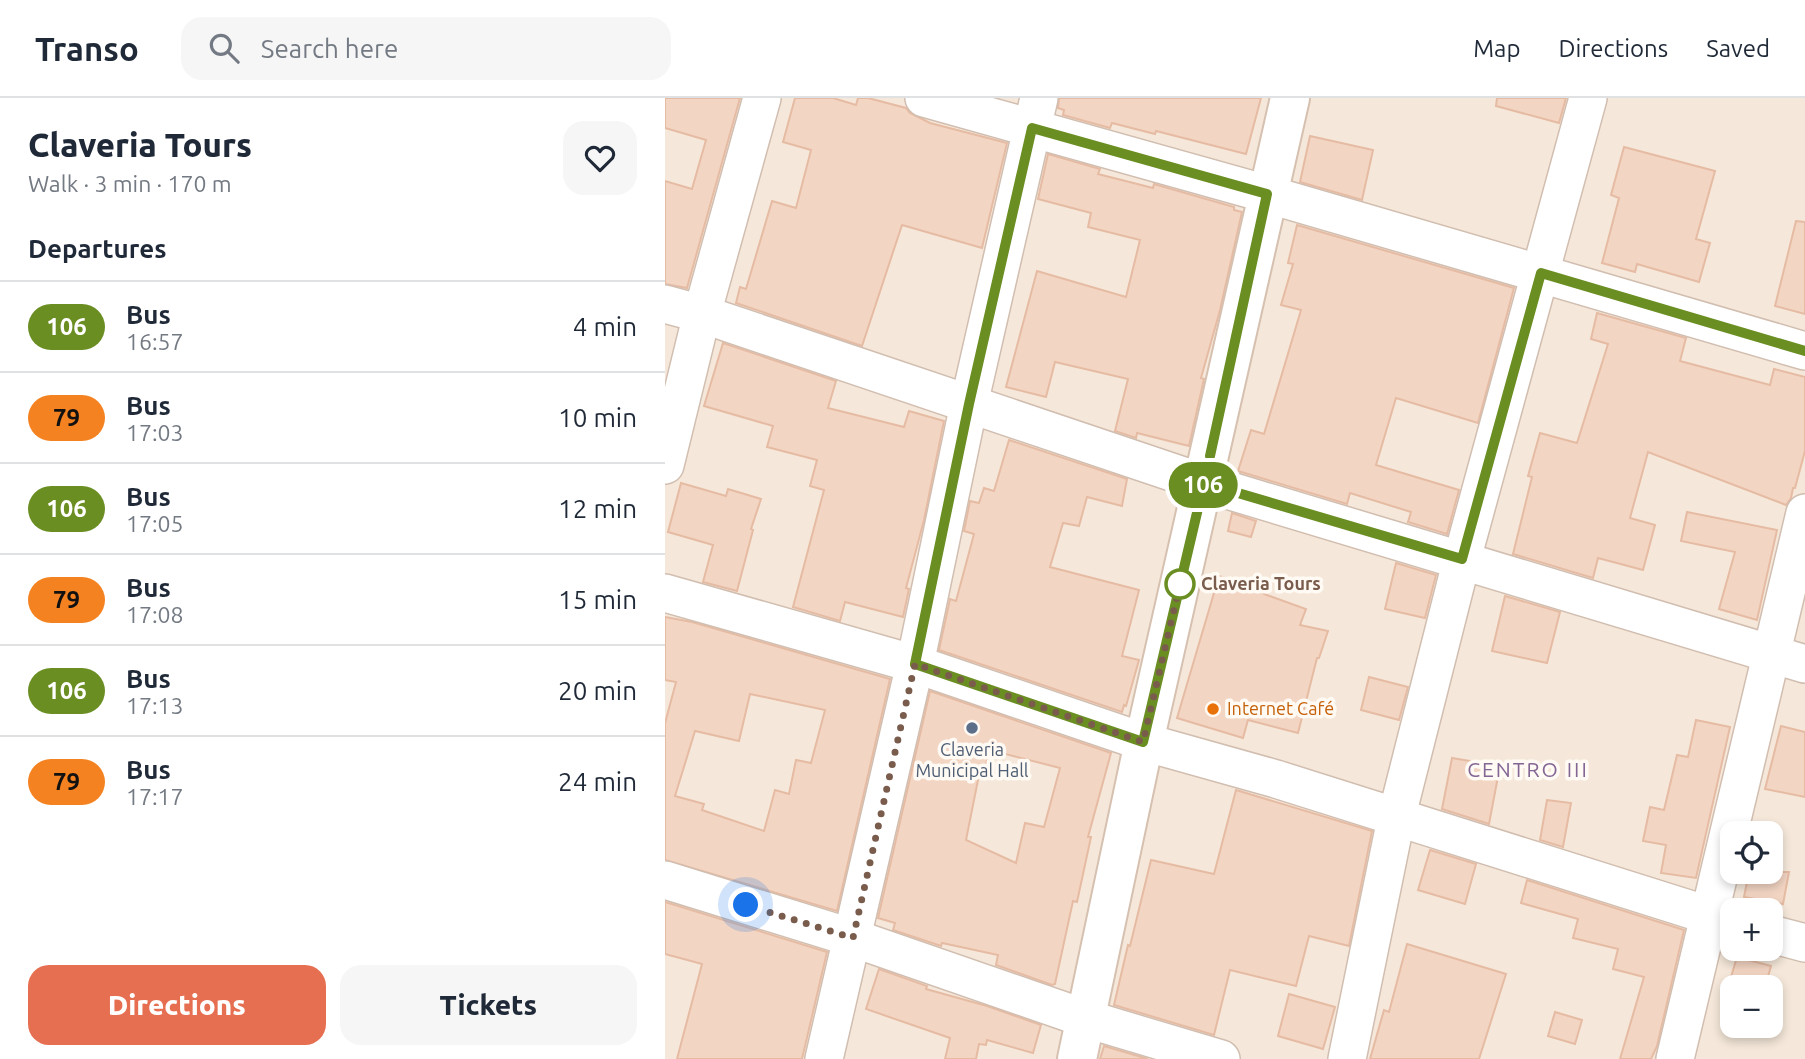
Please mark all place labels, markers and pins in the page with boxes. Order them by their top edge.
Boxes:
marker: Claveria Tours [1165,569,1195,599]
place label: Claveria Tours [1201,573,1321,593]
place label: Internet Café [1227,698,1334,718]
marker: Internet Café [1205,701,1221,717]
marker: Claveria Municipal Hall [964,720,980,736]
place label: Claveria Municipal Hall [915,739,1029,780]

